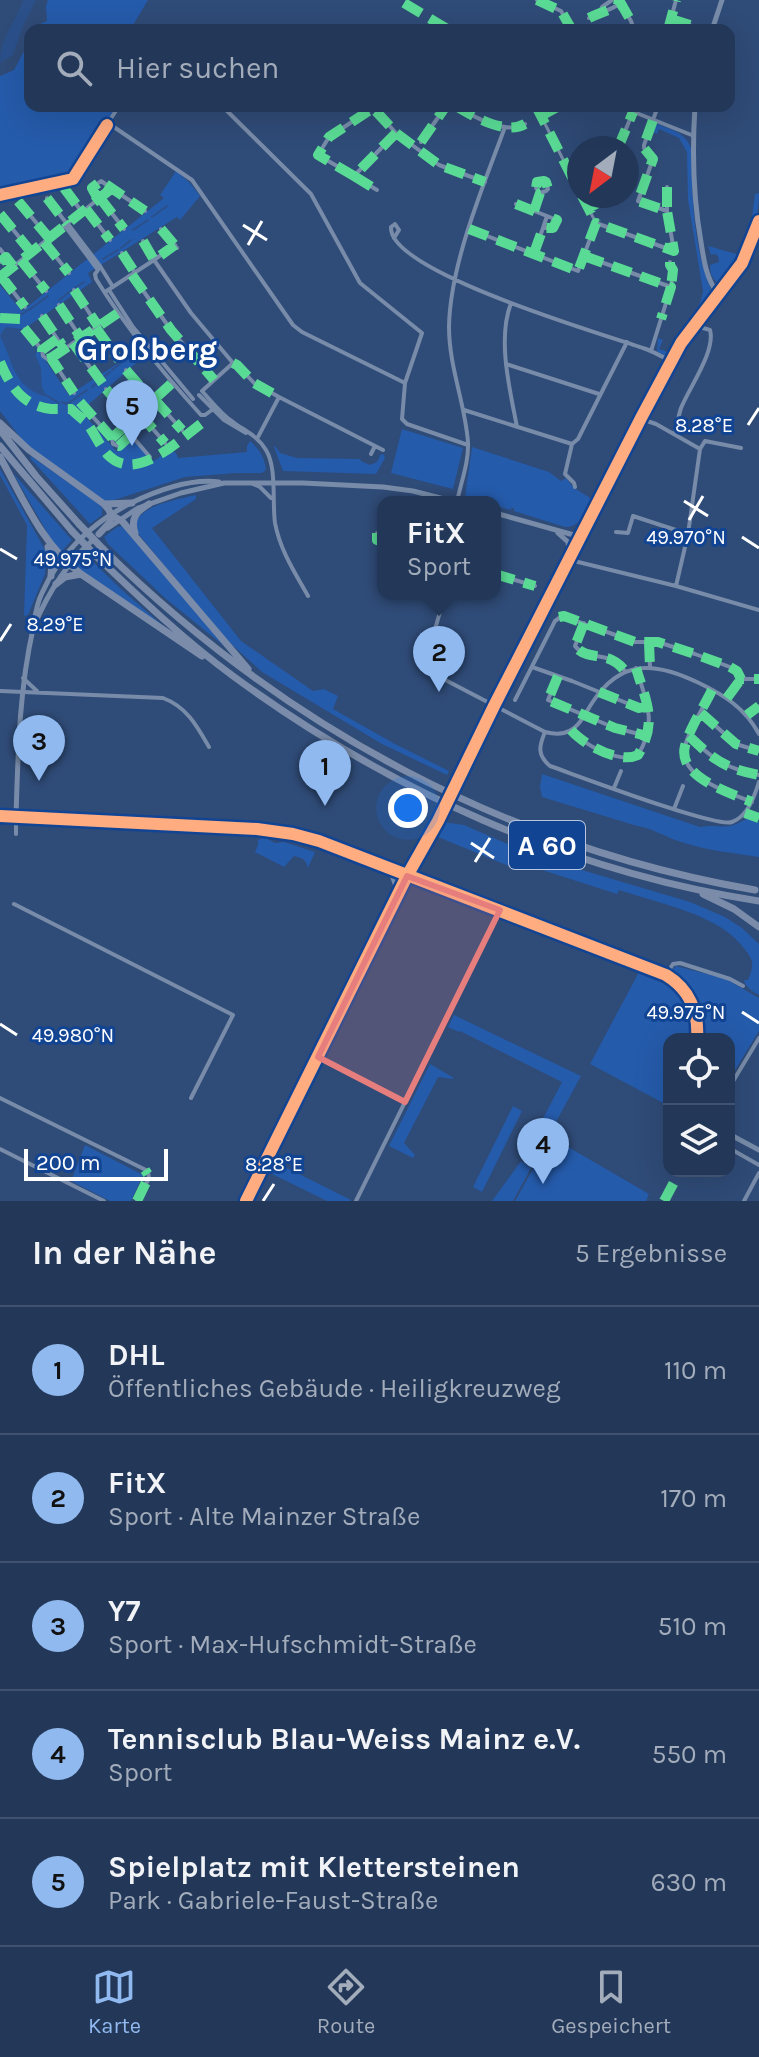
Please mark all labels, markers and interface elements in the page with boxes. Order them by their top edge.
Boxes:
search box [24,24,735,112]
icon: search [52,46,96,90]
text: Hier suchen [116,50,279,86]
north arrow [567,136,639,208]
district label: Großberg [77,331,217,368]
pin: 5 [106,380,158,446]
text: 8.28°E [675,414,733,437]
popup [377,496,501,600]
text: FitX [407,515,465,551]
text: 49.970°N [646,526,726,549]
text: 49.975°N [33,548,113,571]
text: Sport [407,551,471,582]
text: 8.29°E [26,613,84,636]
pin: 2 [413,626,465,692]
pin: 3 [13,715,65,781]
pin: 1 [299,740,351,806]
your location [388,788,428,828]
road number: A 60 [509,821,585,869]
text: 49.975°N [646,1001,726,1024]
text: 49.980°N [32,1024,114,1047]
map controls [663,1033,735,1177]
button: locate [663,1033,735,1105]
button: layers [663,1105,735,1177]
pin: 4 [517,1118,569,1184]
scale bar [24,1145,168,1181]
text: 200 m [36,1150,101,1176]
text: 8.28°E [245,1153,303,1176]
text: In der Nähe [32,1233,216,1273]
text: 5 Ergebnisse [575,1238,727,1269]
text: DHL [108,1337,165,1373]
text: 1 [53,1355,63,1386]
text: 110 m [664,1355,727,1386]
text: Öffentliches Gebäude · Heiligkreuzweg [108,1373,561,1404]
text: FitX [108,1465,167,1501]
text: 2 [50,1483,66,1514]
text: 170 m [660,1483,727,1514]
text: Sport · Alte Mainzer Straße [108,1501,420,1532]
text: Y7 [108,1593,141,1629]
text: 3 [50,1611,66,1642]
text: 510 m [658,1611,727,1642]
text: Sport · Max-Hufschmidt-Straße [108,1629,477,1660]
text: Tennisclub Blau-Weiss Mainz e.V. [108,1721,580,1757]
text: 4 [50,1739,66,1770]
text: 550 m [652,1739,727,1770]
text: Sport [108,1757,172,1788]
text: Spielplatz mit Klettersteinen [108,1849,520,1885]
text: 5 [50,1867,66,1898]
text: 630 m [651,1867,727,1898]
text: Park · Gabriele-Faust-Straße [108,1885,438,1916]
tab: Karte [88,1965,141,2039]
tab: Route [317,1965,375,2039]
tab: Gespeichert [551,1965,671,2039]

